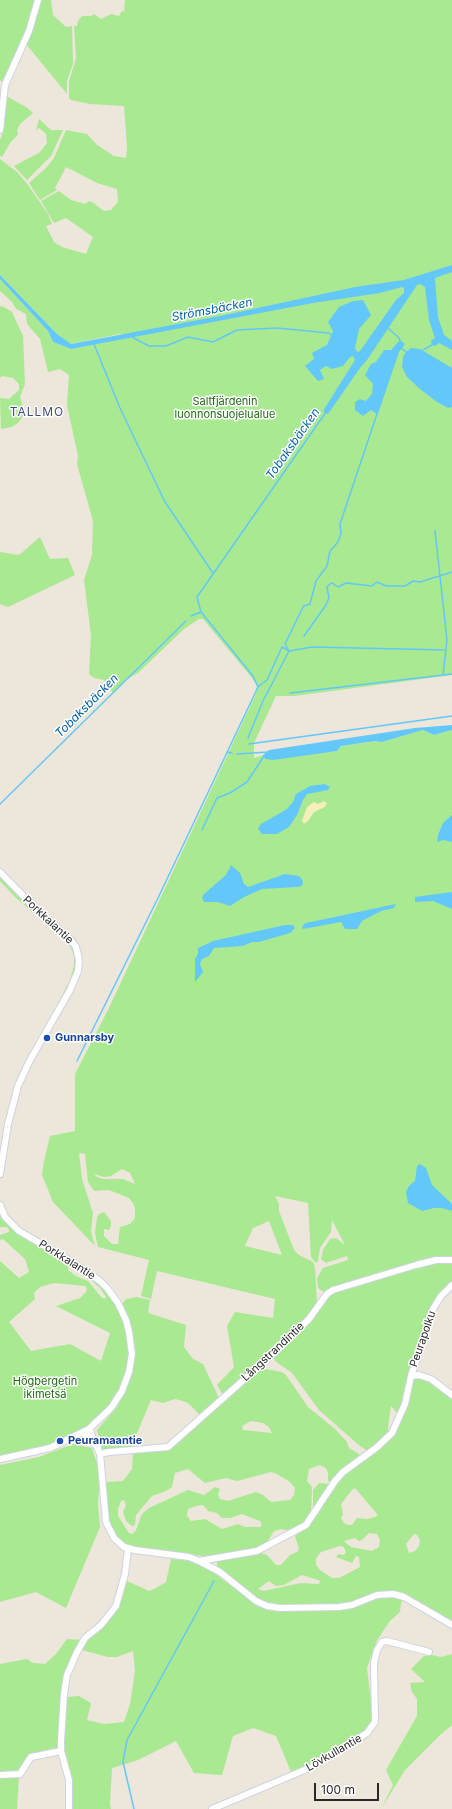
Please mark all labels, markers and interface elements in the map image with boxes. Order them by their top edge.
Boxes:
water label: Strömsbäcken [170,295,254,325]
park label: Saltfjärdenin luonnonsuojelualue [175,395,275,421]
district label: TALLMO [10,405,64,419]
water label: Tobaksbäcken [263,406,323,482]
water label: Tobaksbäcken [52,671,122,741]
street label: Porkkalantie [20,893,76,947]
place label: Gunnarsby [55,1031,114,1045]
marker: Gunnarsby [42,1033,52,1043]
street label: Porkkalantie [36,1237,98,1283]
street label: Peurapolku [407,1309,439,1369]
street label: Långstrandintie [239,1320,307,1384]
park label: Högbergetin ikimetsä [13,1375,77,1401]
place label: Peuramaantie [68,1434,142,1448]
marker: Peuramaantie [55,1436,65,1446]
street label: Lövkullantie [304,1732,364,1774]
scale bar [316,1775,381,1801]
text: 100 m [321,1782,355,1797]

